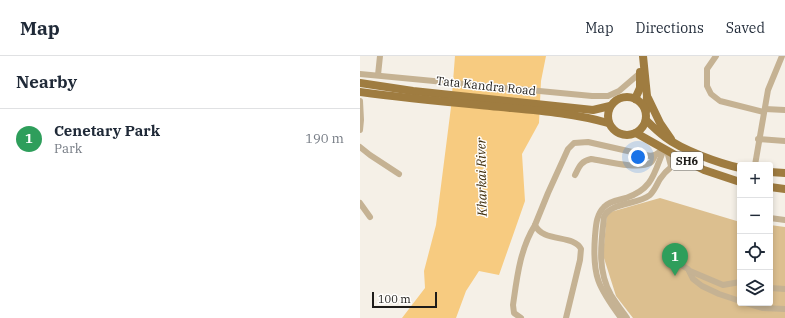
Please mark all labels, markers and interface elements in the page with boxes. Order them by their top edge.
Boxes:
text: Map [20,16,60,40]
text: Map [585,19,614,37]
text: Directions [636,19,704,37]
text: Saved [726,19,765,37]
text: Nearby [16,71,77,93]
street label: Tata Kandra Road [435,73,537,98]
text: Cenetary Park [54,121,160,140]
text: 1 [25,130,33,147]
text: 190 m [305,130,344,147]
water label: Kharkai River [472,137,491,217]
text: Park [54,140,82,157]
your location [628,147,648,167]
road number: SH6 [671,152,703,170]
map controls [737,162,773,306]
button: + [737,162,773,198]
button: − [737,198,773,234]
button: locate [737,234,773,270]
pin: 1 [662,243,688,276]
button: layers [737,270,773,306]
scale bar [372,290,437,309]
text: 100 m [378,292,411,306]

